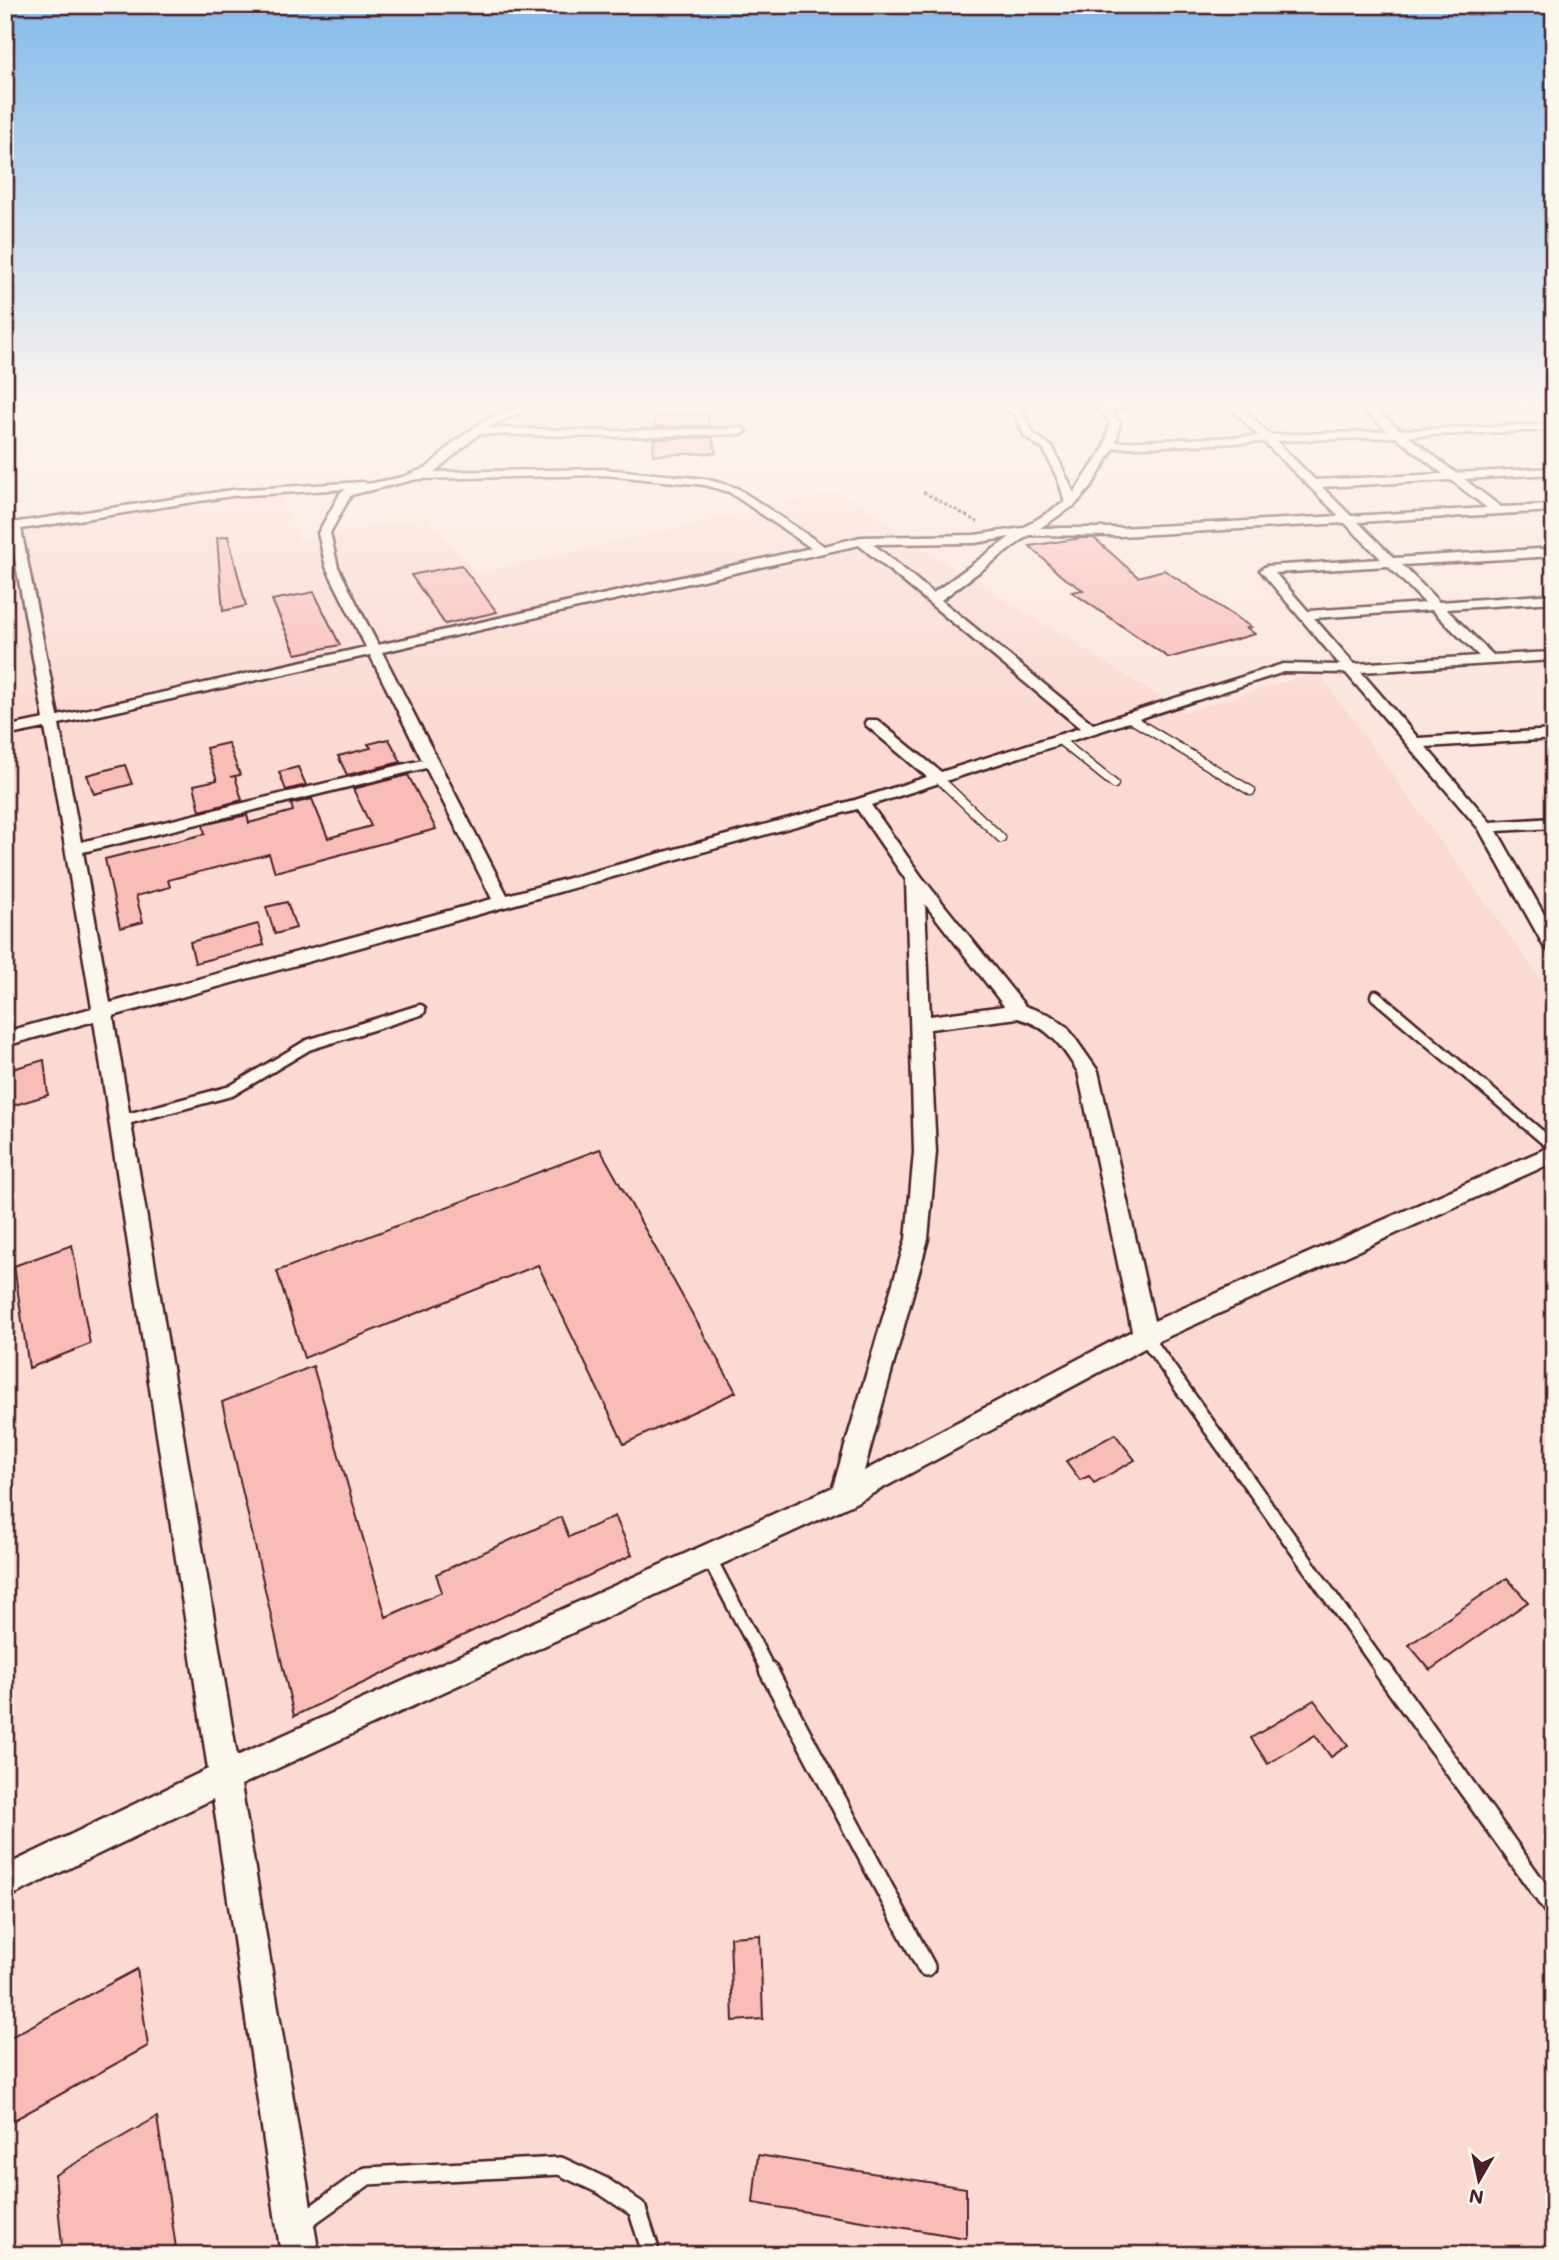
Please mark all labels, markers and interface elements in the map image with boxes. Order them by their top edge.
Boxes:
north arrow [1444,2144,1514,2214]
text: N [1467,2184,1485,2211]

